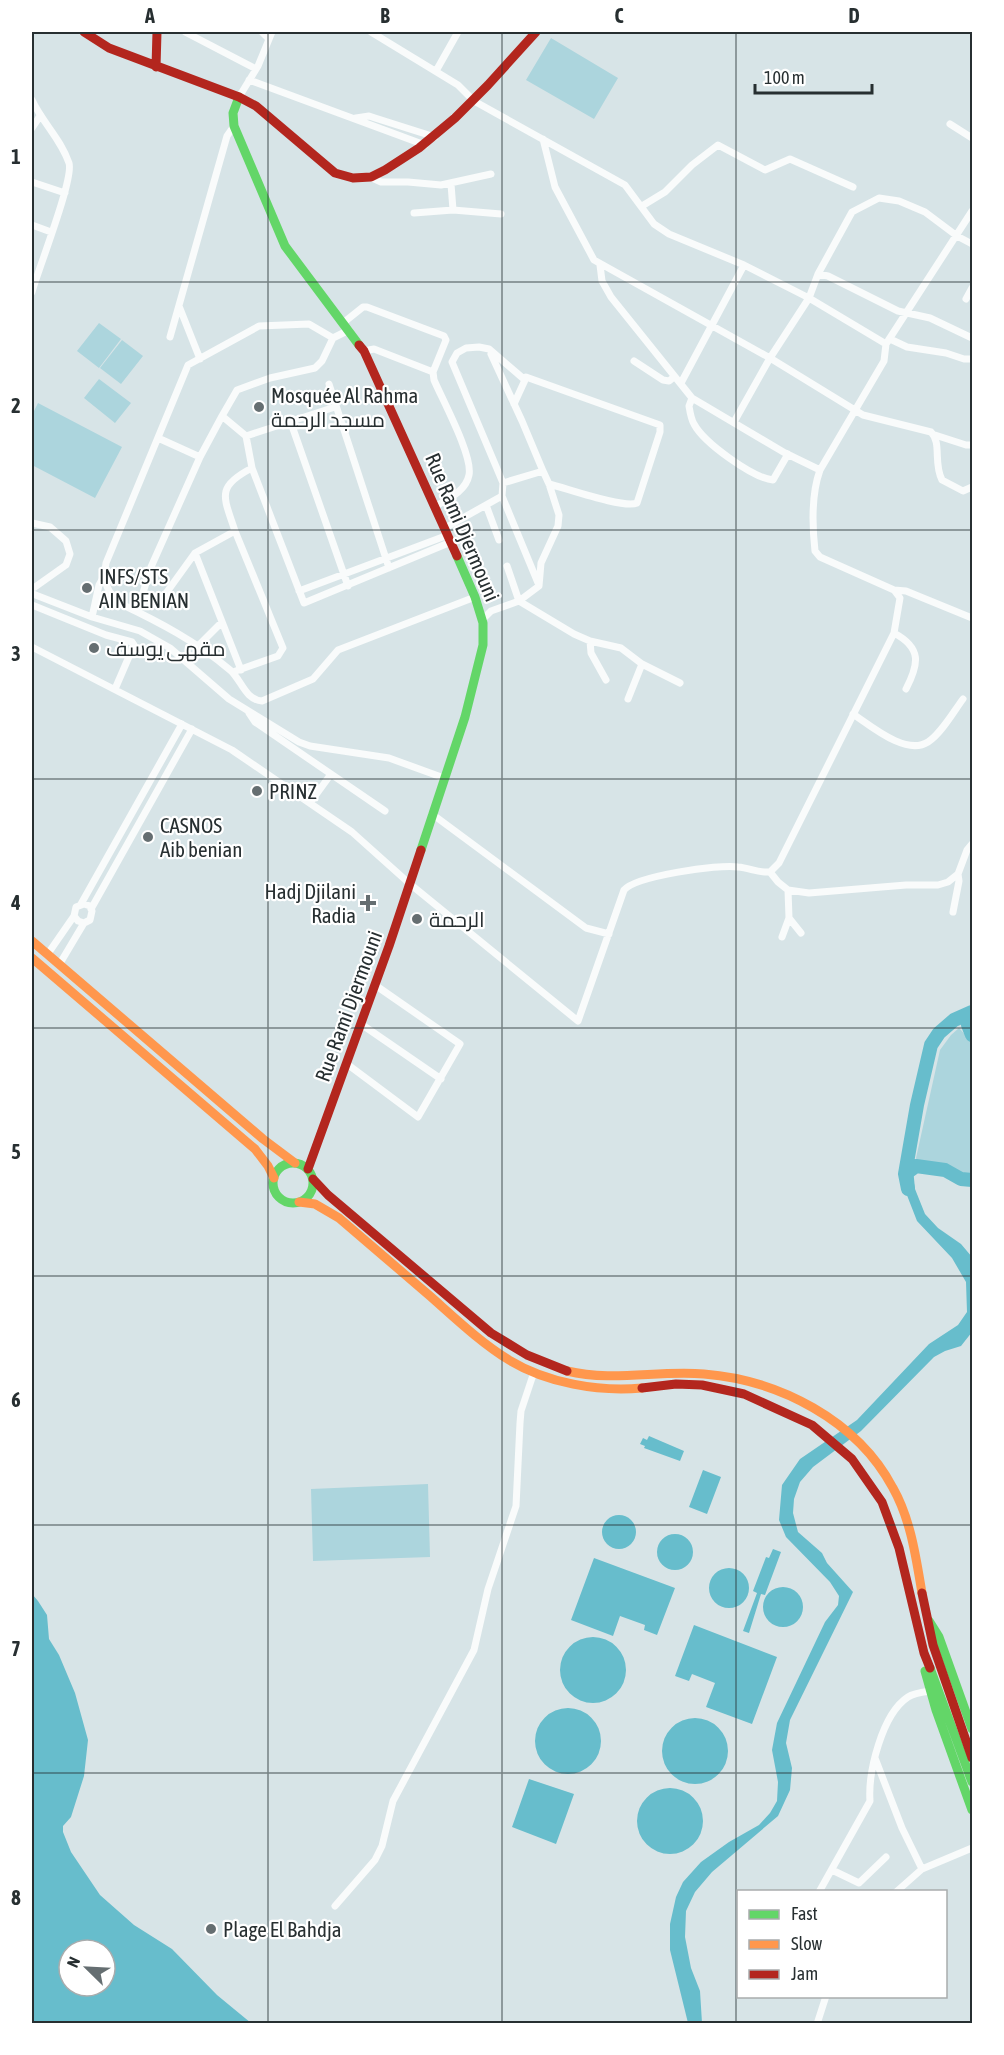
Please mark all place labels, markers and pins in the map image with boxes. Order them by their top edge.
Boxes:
place label: Mosquée Al Rahma مسجد الرحمة [271,383,418,432]
marker: Mosquée Al Rahma مسجد الرحمة [252,400,266,414]
place label: INFS/STS AIN BENIAN [99,564,189,612]
marker: INFS/STS AIN BENIAN [80,581,94,595]
place label: مقهى يوسف [106,636,225,662]
marker: مقهى يوسف [87,641,101,655]
place label: PRINZ [269,779,317,803]
marker: PRINZ [250,784,264,798]
place label: CASNOS Aib benian [160,813,242,861]
marker: CASNOS Aib benian [141,830,155,844]
place label: Hadj Djilani Radia [265,879,356,927]
marker: Hadj Djilani Radia [361,896,375,910]
place label: الرحمة [429,907,485,932]
marker: الرحمة [410,912,424,926]
place label: Plage El Bahdja [223,1917,341,1941]
marker: Plage El Bahdja [204,1922,218,1936]

